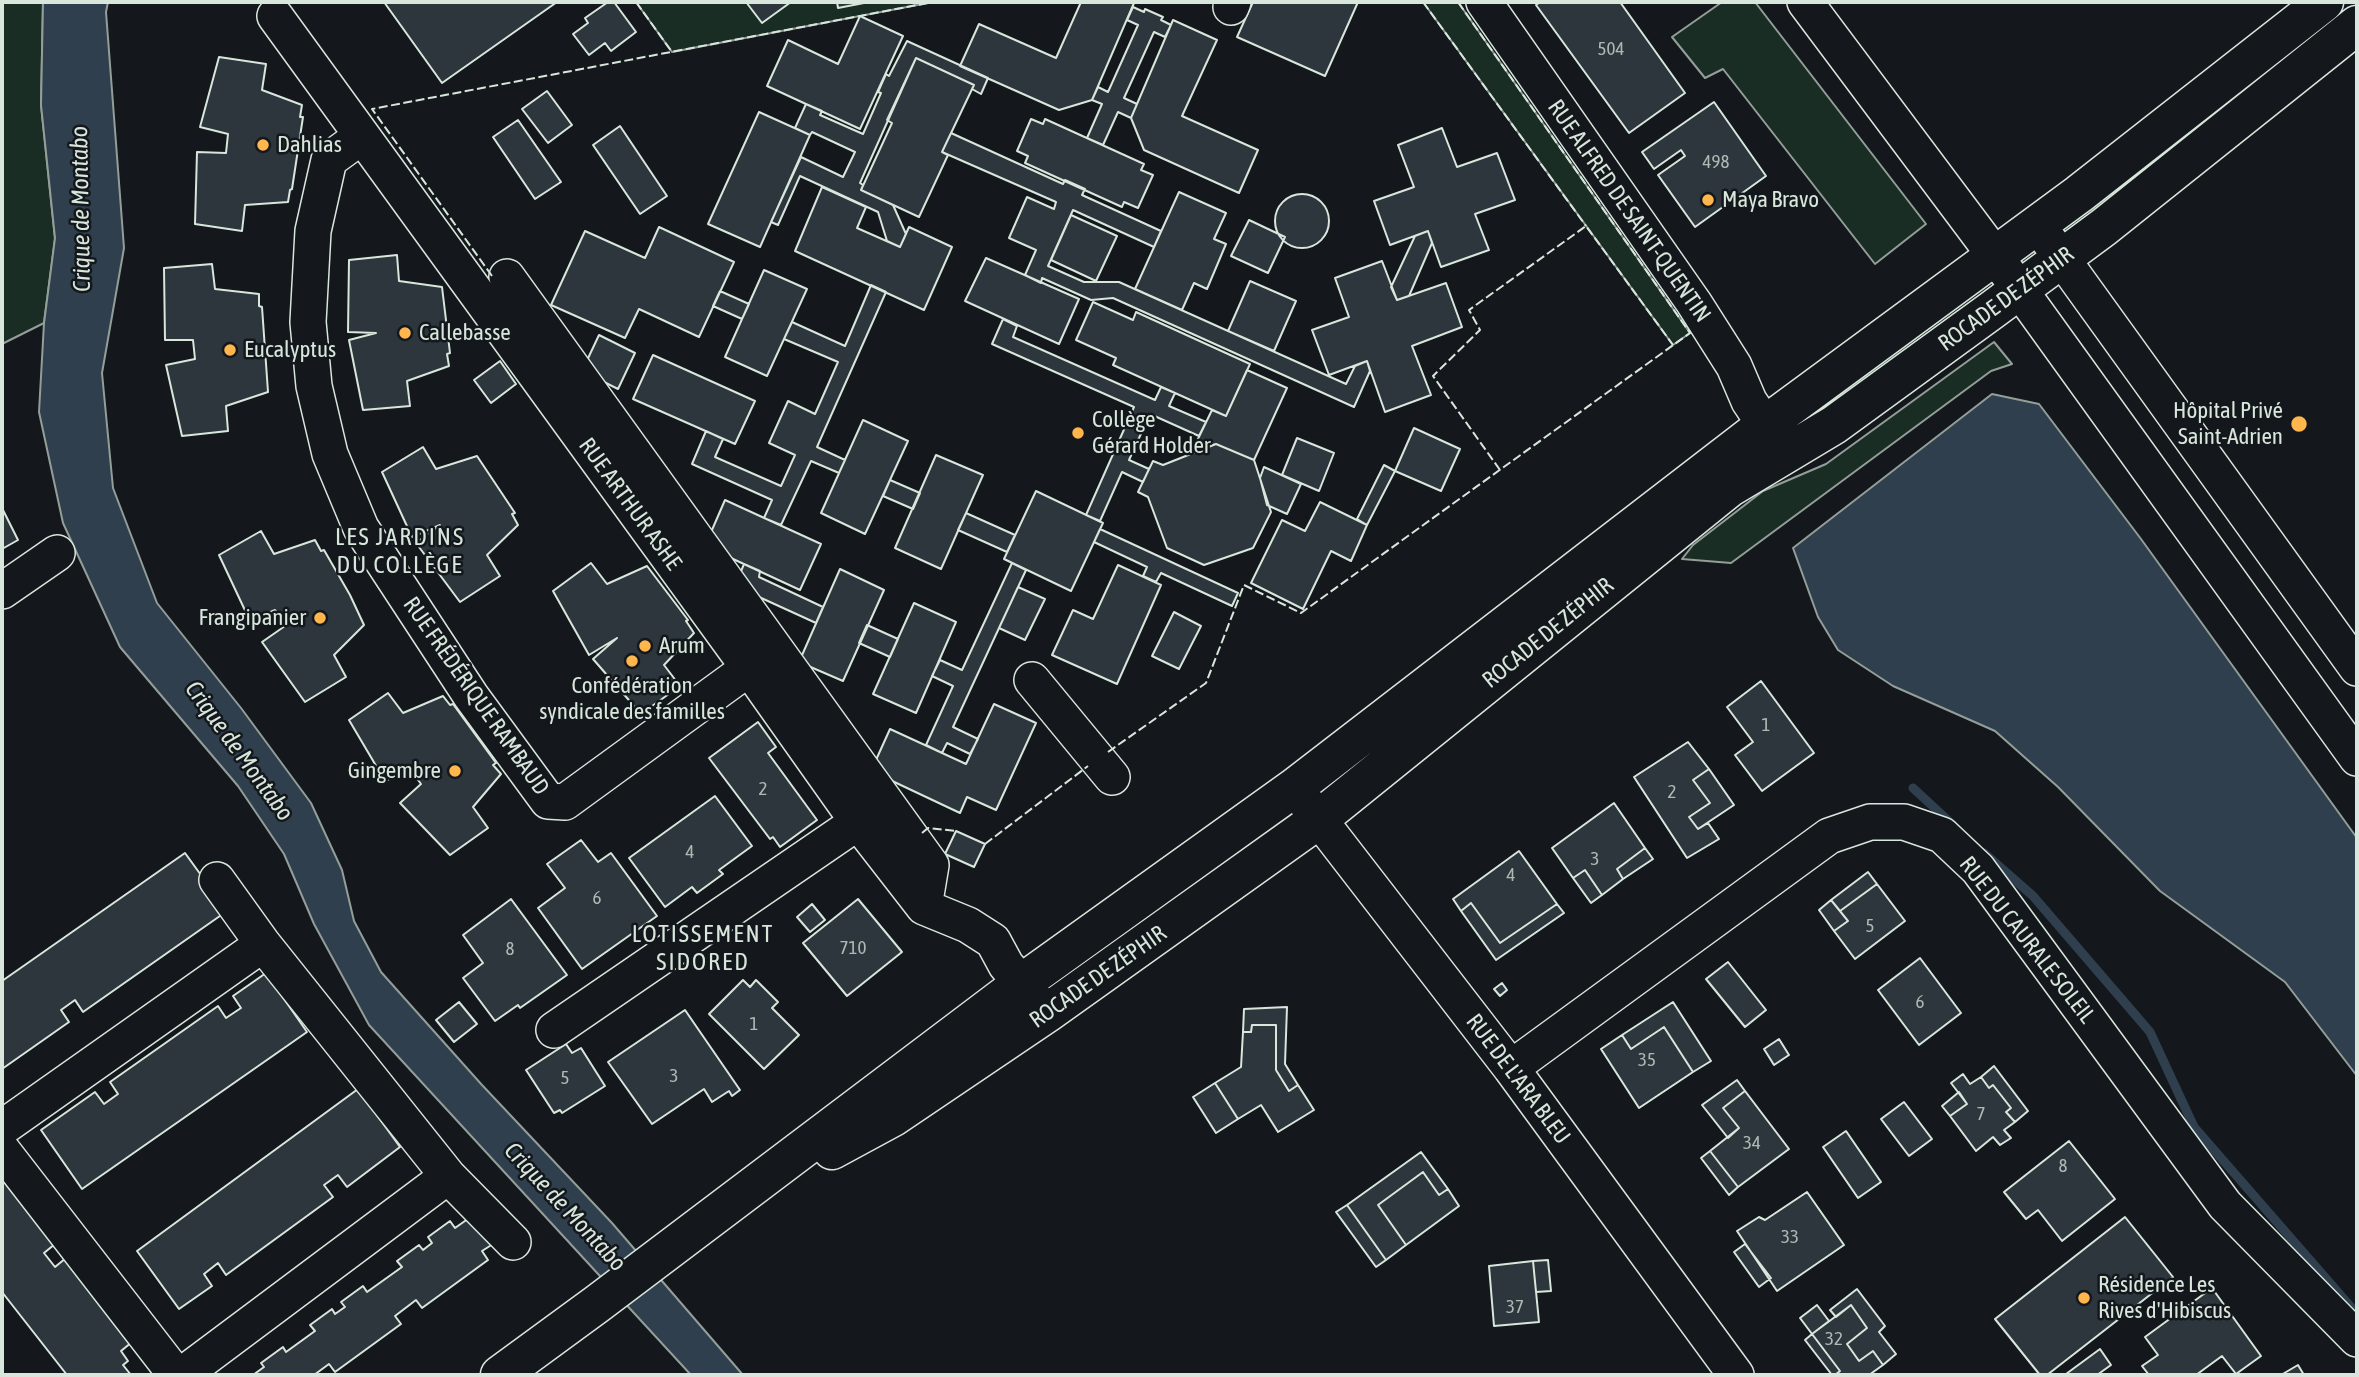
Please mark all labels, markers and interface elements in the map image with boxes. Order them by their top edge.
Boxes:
house number: 504 [1598,38,1624,60]
street label: RUE ALFRED DE SAINT-QUENTIN [1542,94,1716,328]
water label: Crique de Montabo [65,126,97,292]
place label: Dahlias [277,131,342,159]
marker: Dahlias [255,137,271,153]
house number: 498 [1703,151,1729,173]
place label: Maya Bravo [1722,186,1819,214]
marker: Maya Bravo [1700,192,1716,208]
street label: ROCADE DE ZÉPHIR [1933,241,2079,357]
place label: Callebasse [419,319,511,347]
marker: Callebasse [397,325,413,341]
place label: Eucalyptus [244,336,336,364]
marker: Eucalyptus [222,342,238,358]
place label: Hôpital Privé Saint-Adrien [2173,397,2283,451]
place label: Collège Gérard Holder [1092,406,1211,460]
marker: Hôpital Privé Saint-Adrien [2289,414,2309,434]
marker: Collège Gérard Holder [1070,425,1086,441]
street label: RUE ARTHUR ASHE [573,433,687,575]
district label: LES JARDINS DU COLLÈGE [336,523,464,579]
street label: ROCADE DE ZÉPHIR [1477,572,1619,694]
street label: RUE FRÉDÉRIQUE RAMBAUD [397,592,555,800]
place label: Frangipanier [199,604,306,632]
marker: Frangipanier [312,610,328,626]
place label: Arum [659,632,705,660]
marker: Arum [637,638,653,654]
marker: Confédération syndicale des familles [624,653,640,669]
place label: Confédération syndicale des familles [539,672,725,726]
water label: Crique de Montabo [179,676,299,826]
house number: 1 [1762,714,1770,736]
place label: Gingembre [348,757,441,785]
marker: Gingembre [447,763,463,779]
house number: 2 [759,778,767,800]
house number: 2 [1668,781,1676,803]
house number: 4 [686,841,694,863]
house number: 3 [1591,848,1599,870]
street label: RUE DU CAURALE SOLEIL [1953,851,2101,1029]
house number: 4 [1507,864,1515,886]
house number: 6 [593,887,601,909]
house number: 5 [1866,915,1874,937]
district label: LOTISSEMENT SIDORED [633,920,773,976]
street label: ROCADE DE ZÉPHIR [1025,920,1171,1034]
house number: 710 [840,937,866,959]
house number: 8 [506,938,514,960]
house number: 6 [1916,991,1924,1013]
street label: RUE DE L'ARA BLEU [1460,1009,1576,1149]
house number: 1 [750,1013,758,1035]
house number: 35 [1638,1049,1656,1071]
house number: 3 [670,1065,678,1087]
house number: 5 [561,1067,569,1089]
house number: 7 [1977,1103,1985,1125]
house number: 34 [1743,1132,1761,1154]
water label: Crique de Montabo [498,1137,632,1277]
house number: 8 [2059,1155,2067,1177]
house number: 33 [1781,1226,1799,1248]
place label: Résidence Les Rives d'Hibiscus [2098,1271,2231,1325]
marker: Résidence Les Rives d'Hibiscus [2076,1290,2092,1306]
house number: 37 [1506,1296,1524,1318]
house number: 32 [1825,1328,1843,1350]

